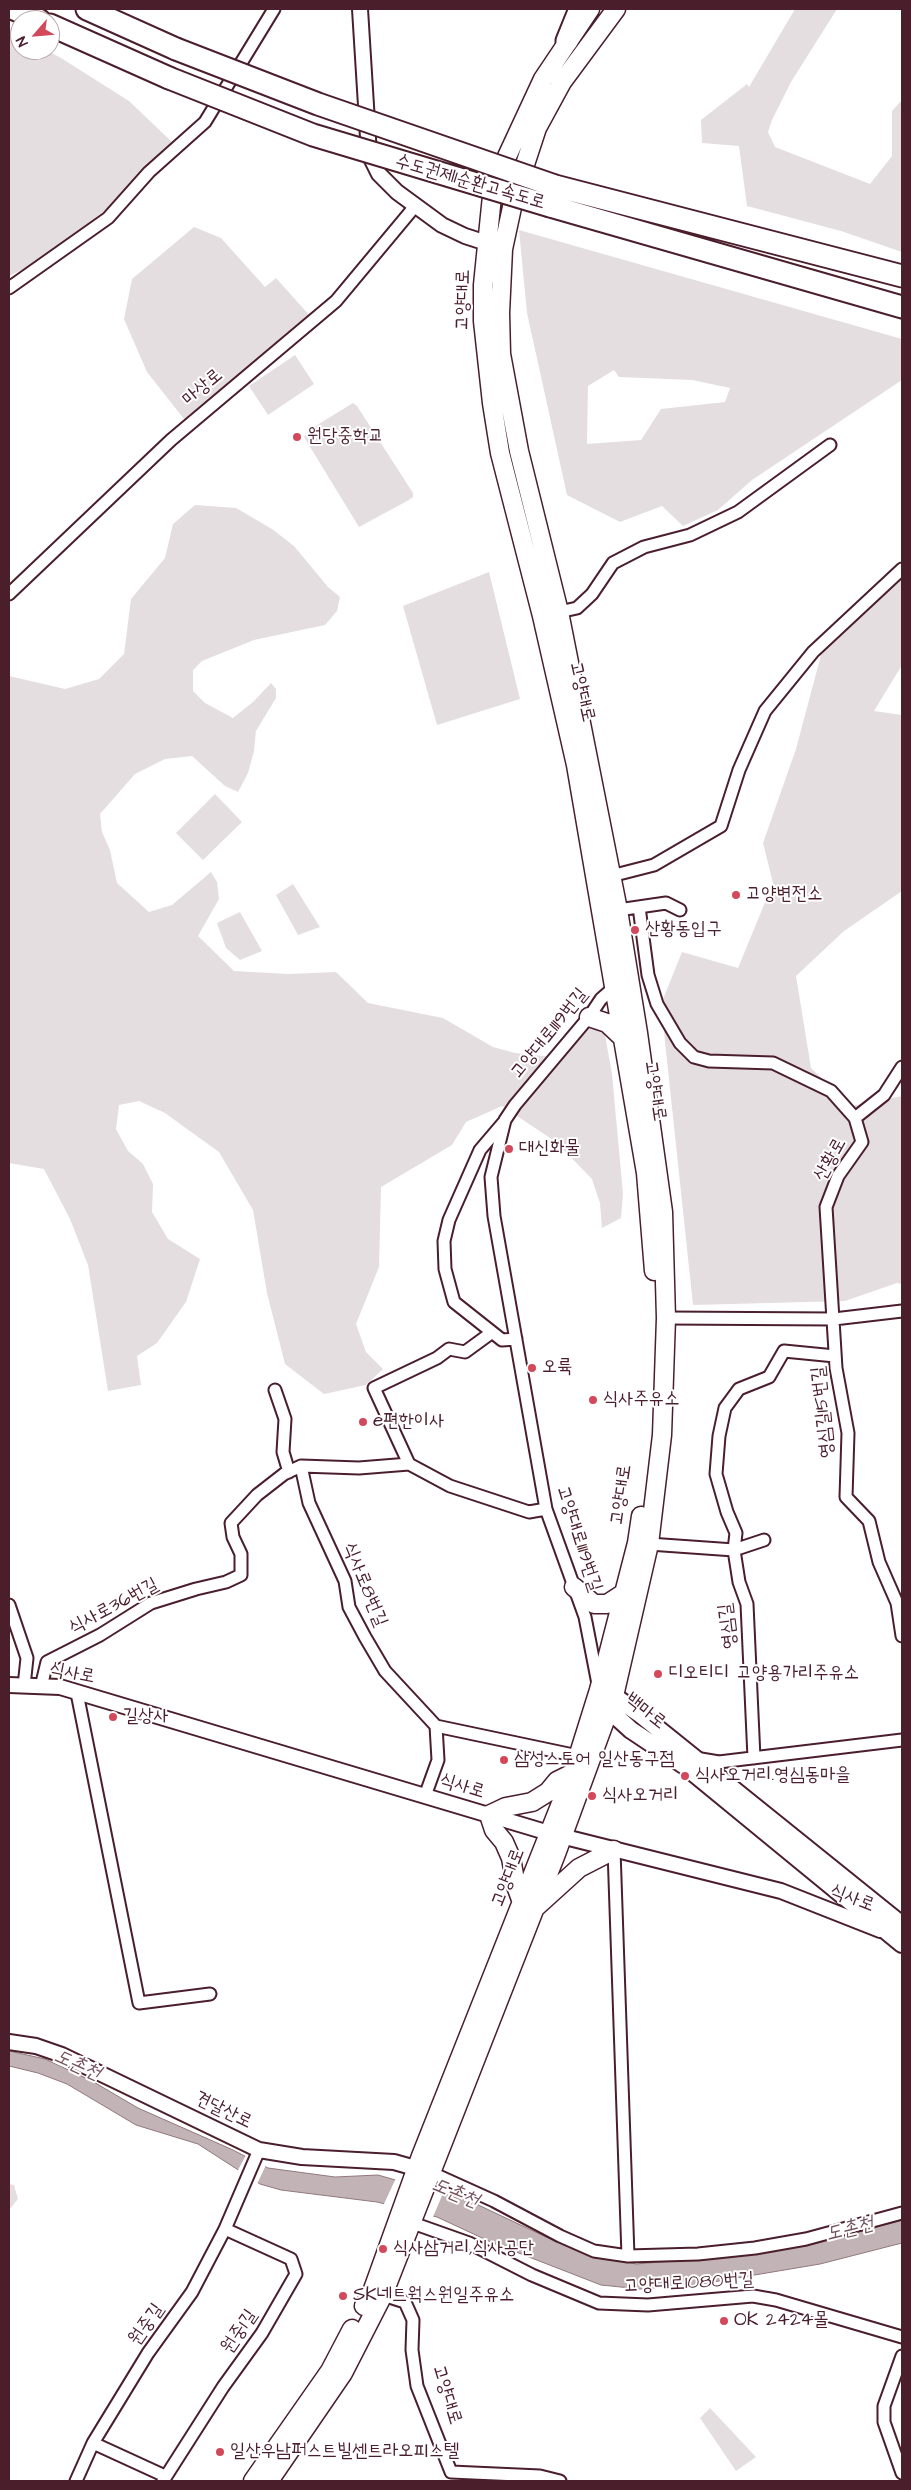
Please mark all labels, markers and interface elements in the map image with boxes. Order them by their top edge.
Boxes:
north arrow [10,10,60,60]
text: N [12,33,33,50]
street label: 수도권제1순환고속도로 [392,151,548,215]
street label: 고양대로 [452,269,476,331]
street label: 마상로 [178,365,228,411]
place label: 원당중학교 [307,426,383,448]
marker: 원당중학교 [291,431,303,443]
street label: 고양대로 [563,660,599,724]
place label: 고양변전소 [746,884,822,906]
marker: 고양변전소 [730,889,742,901]
place label: 산황동입구 [645,919,721,941]
marker: 산황동입구 [629,924,641,936]
street label: 고양대로1119번길 [507,984,593,1084]
street label: 고양대로 [638,1059,670,1123]
street label: 산황로 [810,1134,852,1186]
place label: 대신화물 [519,1138,580,1160]
marker: 대신화물 [503,1143,515,1155]
place label: 오륙 [542,1357,573,1379]
marker: 오륙 [526,1362,538,1374]
street label: 영심길15번길 [808,1365,840,1459]
place label: 식사주유소 [603,1389,679,1411]
marker: 식사주유소 [587,1394,599,1406]
place label: e편한이사 [373,1411,444,1433]
marker: e편한이사 [357,1416,369,1428]
street label: 고양대로 [606,1463,638,1527]
street label: 고양대로1119번길 [550,1483,606,1595]
street label: 식사로8번길 [337,1540,391,1630]
street label: 식사로36번길 [65,1574,163,1640]
street label: 영심길 [715,1602,743,1650]
street label: 식사로 [47,1658,97,1690]
place label: 디오티디 고양용가리주유소 [668,1663,859,1685]
marker: 디오티디 고양용가리주유소 [652,1668,664,1680]
street label: 백마로 [620,1689,670,1735]
place label: 길상사 [123,1706,169,1728]
marker: 길상사 [107,1711,119,1723]
place label: 삼성스토어 일산동구점 [514,1749,674,1771]
marker: 삼성스토어 일산동구점 [498,1754,510,1766]
place label: 식사오거리.영심동마을 [695,1765,851,1787]
street label: 식사로 [437,1769,487,1805]
marker: 식사오거리.영심동마을 [679,1770,691,1782]
place label: 식사오거리 [602,1785,678,1807]
marker: 식사오거리 [586,1790,598,1802]
street label: 고양대로 [487,1845,531,1911]
street label: 식사로 [827,1880,877,1918]
water label: 도촌천 [50,2045,104,2087]
street label: 견달산로 [191,2087,255,2135]
water label: 도촌천 [428,2174,482,2214]
water label: 도촌천 [824,2213,876,2247]
place label: 식사삼거리,식사공단 [393,2238,534,2260]
marker: 식사삼거리,식사공단 [377,2243,389,2255]
street label: 고양대로1080번길 [623,2269,755,2299]
place label: SK네트웍스원일주유소 [353,2285,514,2307]
marker: SK네트웍스원일주유소 [337,2290,349,2302]
street label: 원중길 [125,2300,169,2350]
street label: 원중1길 [217,2306,263,2358]
place label: OK 2424몰 [734,2310,829,2332]
marker: OK 2424몰 [718,2315,730,2327]
street label: 고양대로 [426,2362,466,2428]
place label: 일산우남퍼스트빌센트라오피스텔 [230,2441,459,2463]
marker: 일산우남퍼스트빌센트라오피스텔 [214,2446,226,2458]

